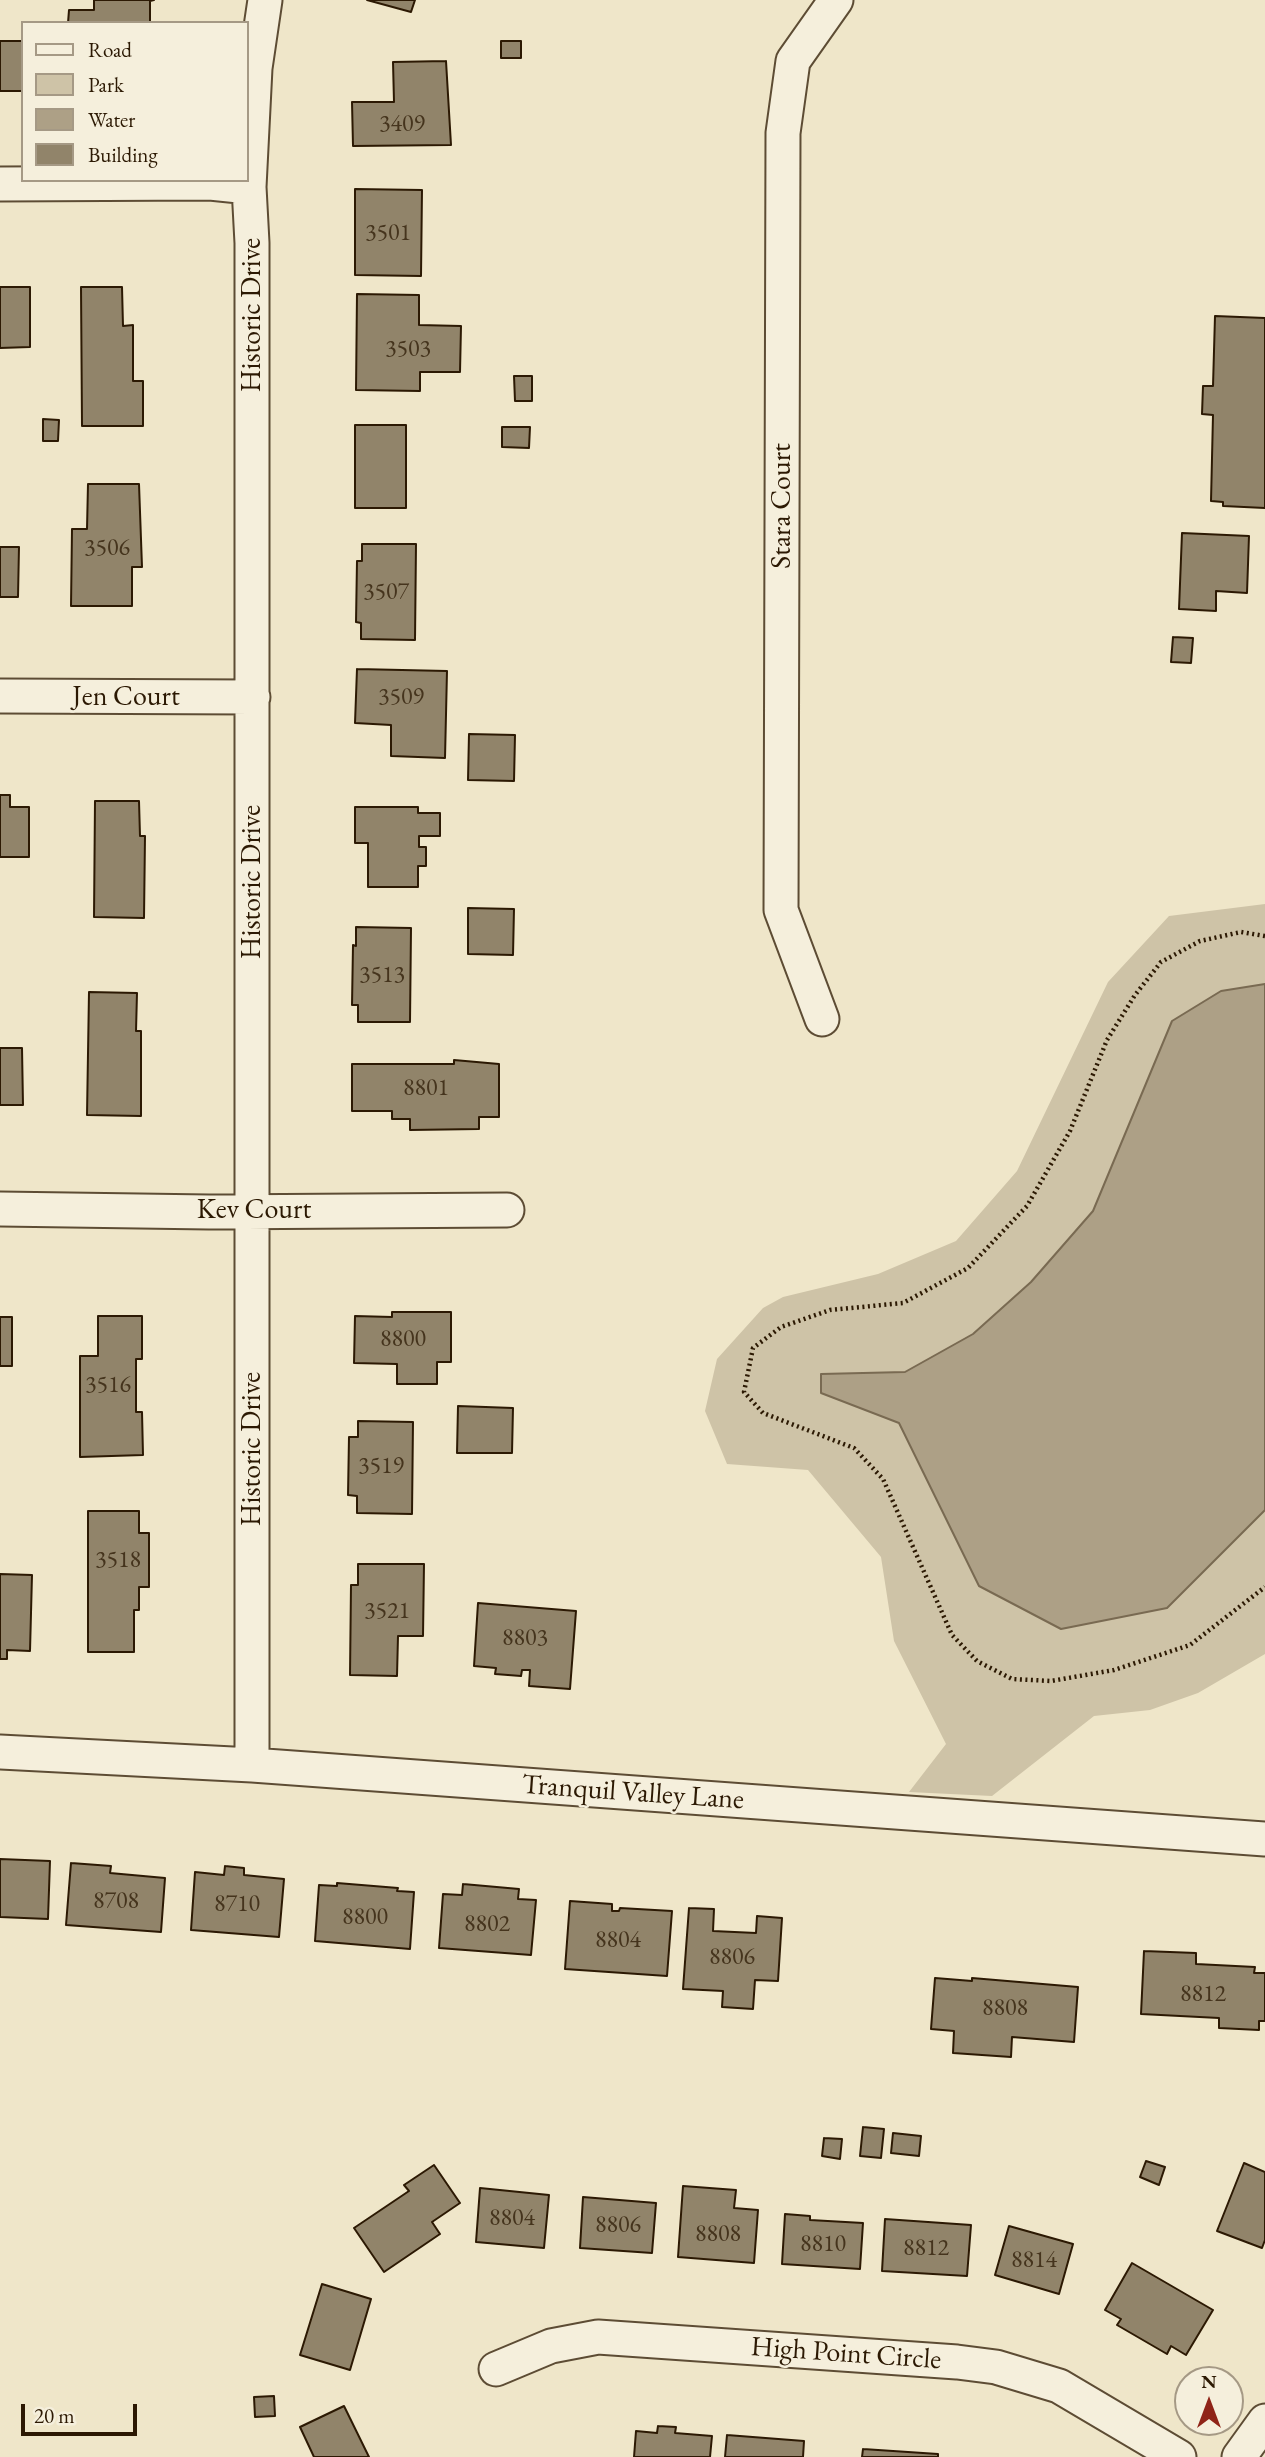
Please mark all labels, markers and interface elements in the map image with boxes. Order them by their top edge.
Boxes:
legend [21,21,248,182]
text: Road [88,36,132,63]
text: Park [88,71,124,98]
text: Water [88,106,135,133]
house number: 3409 [379,110,425,138]
text: Building [88,141,158,168]
house number: 3501 [365,219,411,247]
street label: Historic Drive [235,238,269,392]
house number: 3503 [385,335,431,363]
street label: Stara Court [765,443,799,569]
house number: 3506 [84,534,130,562]
house number: 3507 [363,578,409,606]
street label: Jen Court [72,680,180,714]
house number: 3509 [378,683,424,711]
street label: Historic Drive [235,805,269,959]
house number: 3513 [359,961,405,989]
house number: 8801 [403,1074,449,1102]
street label: Kev Court [197,1193,311,1227]
house number: 8800 [380,1325,426,1353]
house number: 3516 [85,1371,131,1399]
street label: Historic Drive [235,1372,269,1526]
house number: 3519 [358,1452,404,1480]
house number: 3518 [95,1546,141,1574]
house number: 3521 [364,1597,410,1625]
house number: 8803 [502,1624,548,1652]
street label: Tranquil Valley Lane [521,1768,745,1818]
house number: 8708 [93,1887,139,1915]
house number: 8710 [214,1890,260,1918]
house number: 8800 [342,1903,388,1931]
house number: 8802 [464,1910,510,1938]
house number: 8804 [595,1926,641,1954]
house number: 8806 [709,1943,755,1971]
house number: 8812 [1180,1980,1226,2008]
house number: 8808 [982,1994,1028,2022]
house number: 8804 [489,2204,535,2232]
house number: 8806 [595,2211,641,2239]
house number: 8808 [695,2220,741,2248]
house number: 8810 [800,2230,846,2258]
house number: 8812 [903,2234,949,2262]
house number: 8814 [1011,2246,1057,2274]
street label: High Point Circle [750,2331,942,2377]
north arrow [1174,2366,1244,2436]
text: N [1201,2369,1217,2394]
scale bar [24,2390,140,2434]
text: 20 m [34,2402,75,2429]

